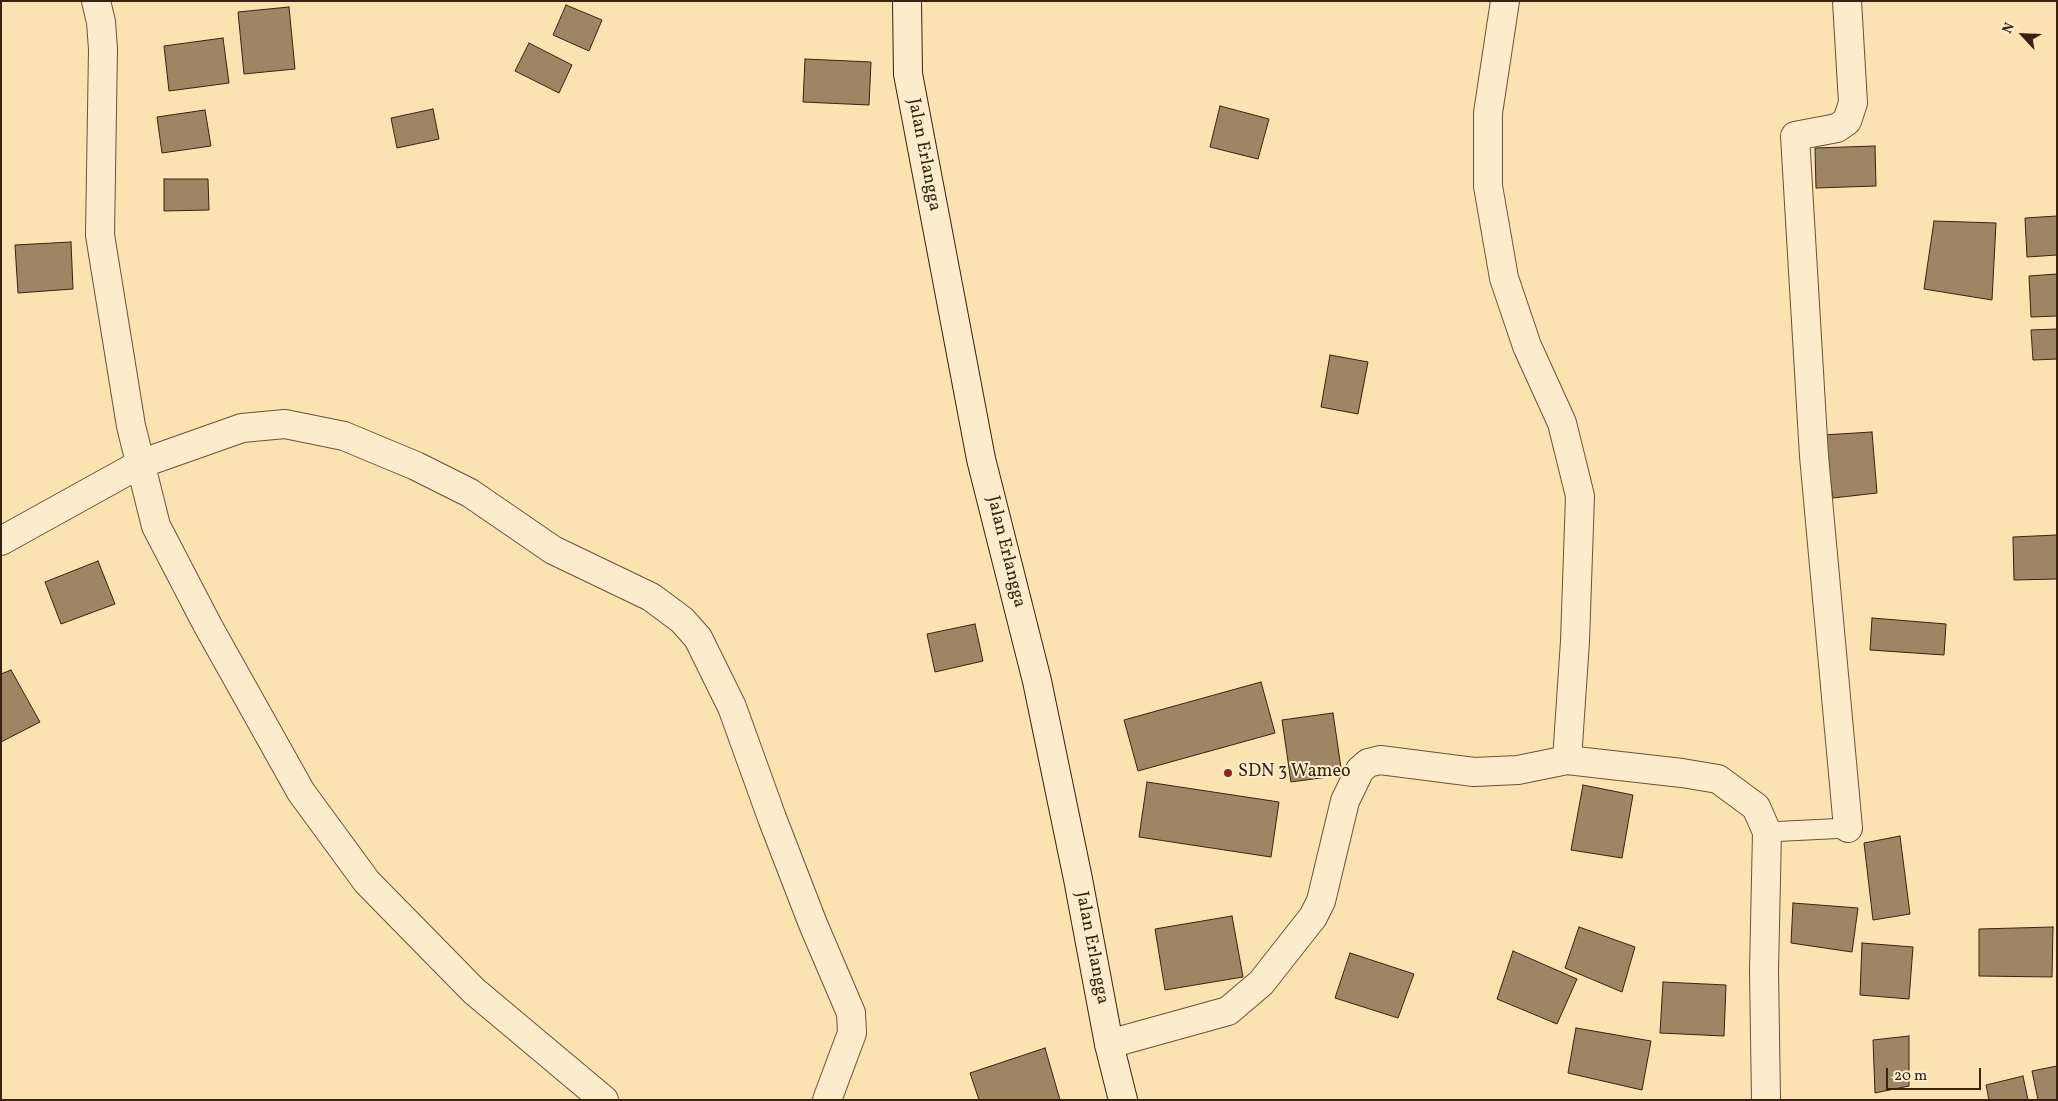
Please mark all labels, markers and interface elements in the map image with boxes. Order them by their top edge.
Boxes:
north arrow [1998,10,2048,60]
text: N [1998,20,2020,37]
street label: Jalan Erlangga [901,97,945,213]
street label: Jalan Erlangga [981,494,1029,610]
place label: SDN 3 Wameo [1238,762,1351,784]
marker: SDN 3 Wameo [1222,767,1234,779]
street label: Jalan Erlangga [1069,890,1113,1006]
scale bar [1888,1058,1983,1090]
text: 20 m [1894,1066,1927,1087]

